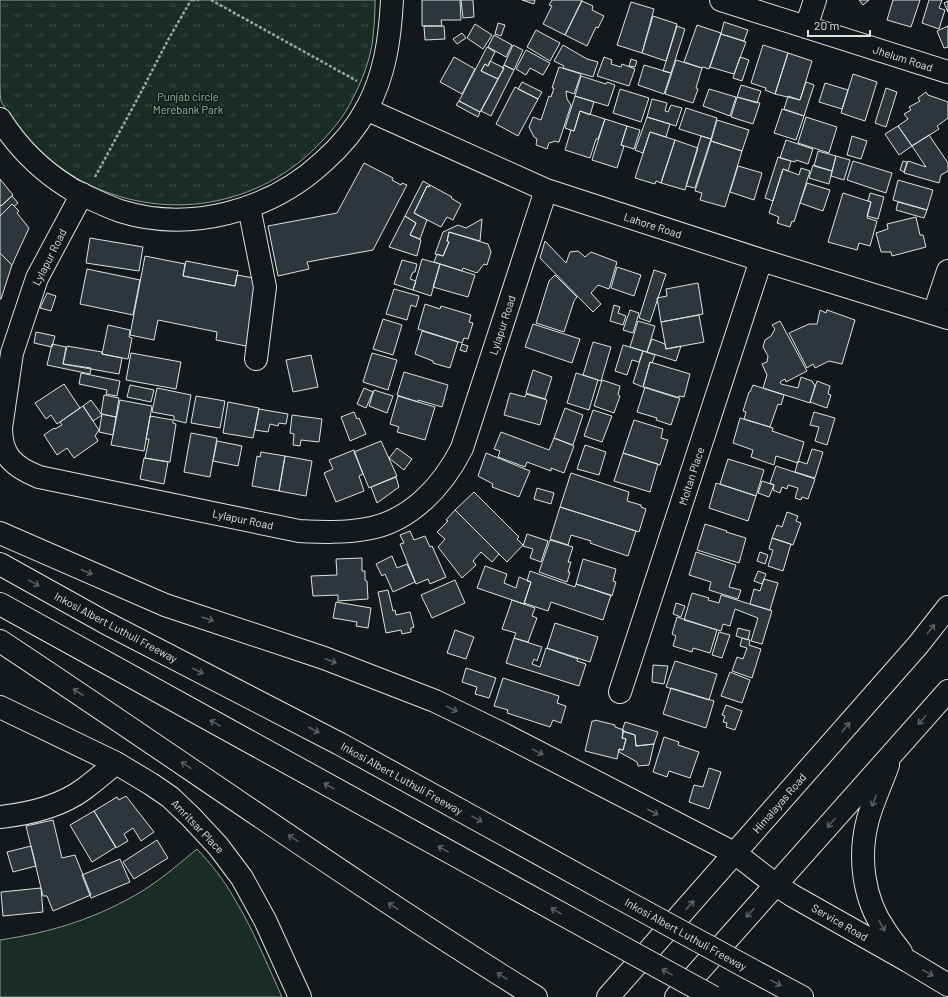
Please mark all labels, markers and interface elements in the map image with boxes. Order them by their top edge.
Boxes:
scale bar [808,12,870,38]
text: 20 m [814,18,840,32]
street label: Jhelum Road [871,42,935,74]
park label: Punjab circle Merebank Park [153,90,224,116]
street label: Lahore Road [622,210,684,240]
street label: Lylapur Road [29,226,69,288]
street label: Lylapur Road [486,294,518,356]
street label: Moltan Place [675,445,707,507]
street label: Lylapur Road [211,506,275,532]
one-way arrow [81,568,93,576]
one-way arrow [28,580,40,588]
street label: Inkosi Albert Luthuli Freeway [52,589,180,665]
one-way arrow [201,616,213,624]
one-way arrow [927,623,935,634]
one-way arrow [325,657,337,665]
one-way arrow [192,667,204,675]
one-way arrow [73,688,84,696]
one-way arrow [445,706,457,713]
one-way arrow [917,715,927,725]
one-way arrow [209,719,221,727]
one-way arrow [841,722,851,732]
one-way arrow [308,727,320,734]
street label: Inkosi Albert Luthuli Freeway [339,739,465,817]
one-way arrow [532,749,544,757]
one-way arrow [181,761,192,769]
street label: Himalayas Road [749,770,809,836]
one-way arrow [323,782,335,789]
one-way arrow [870,795,878,807]
street label: Amritsar Place [169,796,227,856]
one-way arrow [647,809,659,816]
one-way arrow [471,816,483,823]
one-way arrow [826,818,835,828]
one-way arrow [288,834,299,842]
one-way arrow [437,844,449,852]
street label: Inkosi Albert Luthuli Freeway [623,895,749,973]
one-way arrow [685,900,695,910]
street label: Service Road [810,901,870,943]
one-way arrow [388,902,399,910]
one-way arrow [551,907,563,915]
one-way arrow [745,908,754,918]
one-way arrow [879,920,887,932]
one-way arrow [661,967,673,975]
one-way arrow [922,969,933,977]
one-way arrow [496,972,508,980]
one-way arrow [770,980,782,987]

